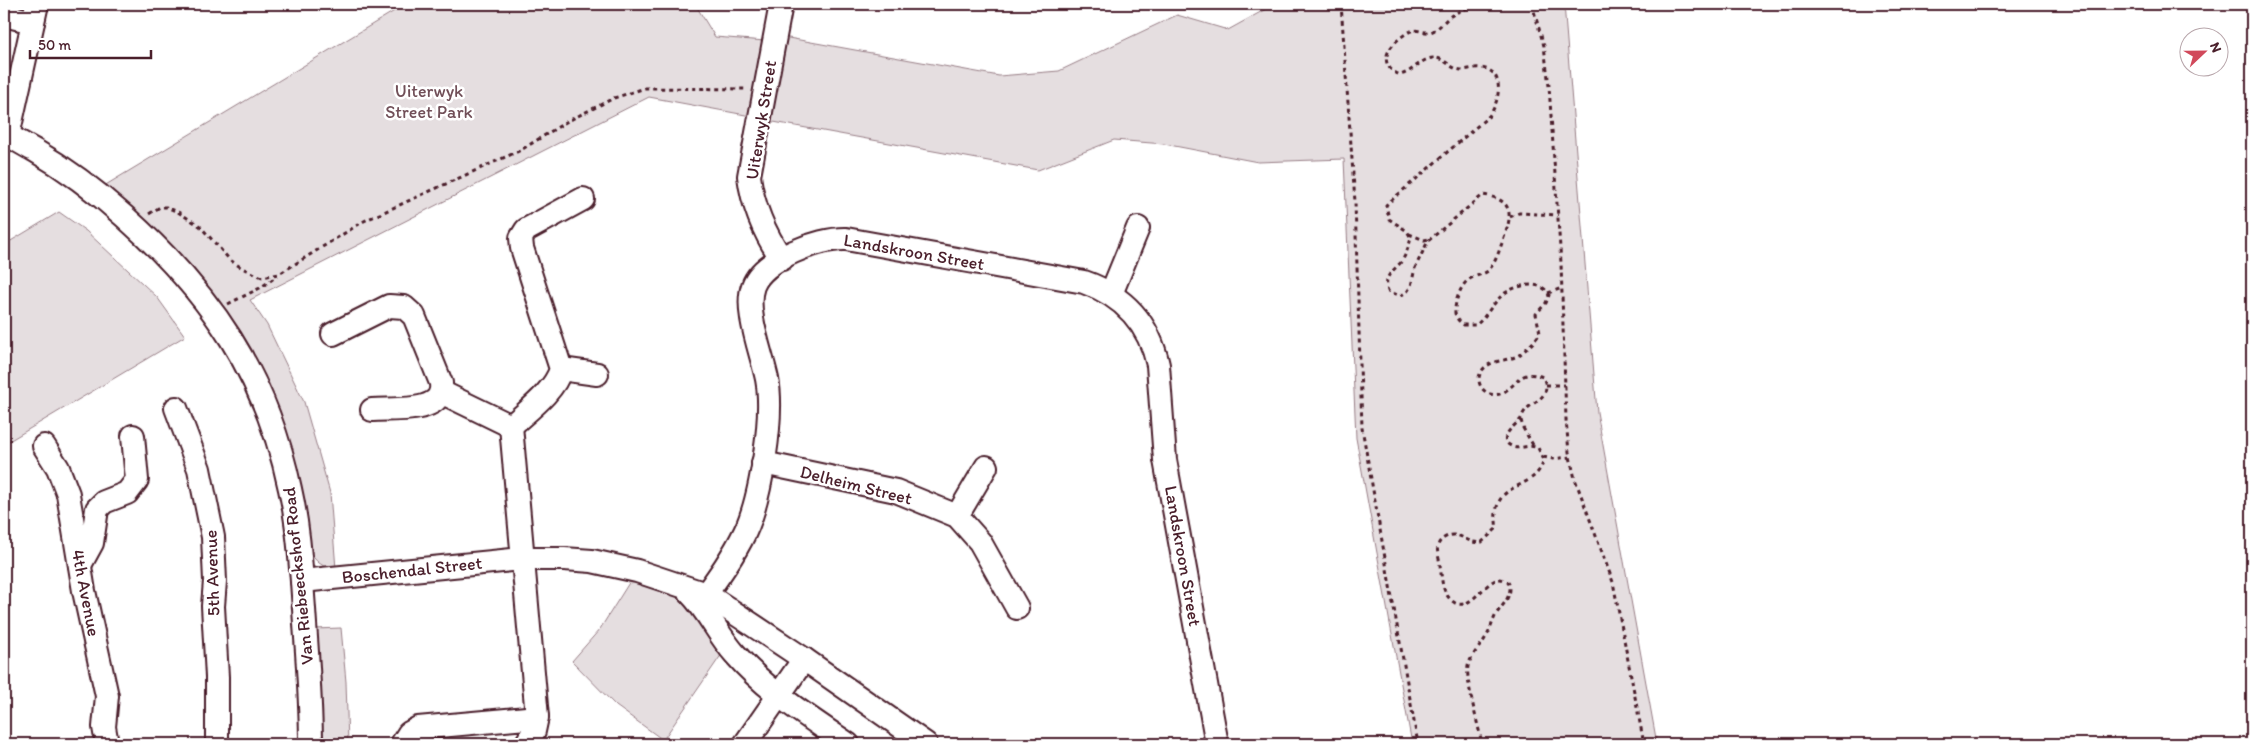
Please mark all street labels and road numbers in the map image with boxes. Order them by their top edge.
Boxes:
street label: Uiterwyk Street [741,59,781,181]
street label: Landskroon Street [842,229,986,275]
street label: Delheim Street [798,460,915,510]
street label: Landskroon Street [1160,484,1206,628]
street label: Van Riebeeckshof Road [278,486,318,666]
street label: 5th Avenue [199,529,225,617]
street label: 4th Avenue [67,548,105,638]
street label: Boschendal Street [341,552,484,588]

